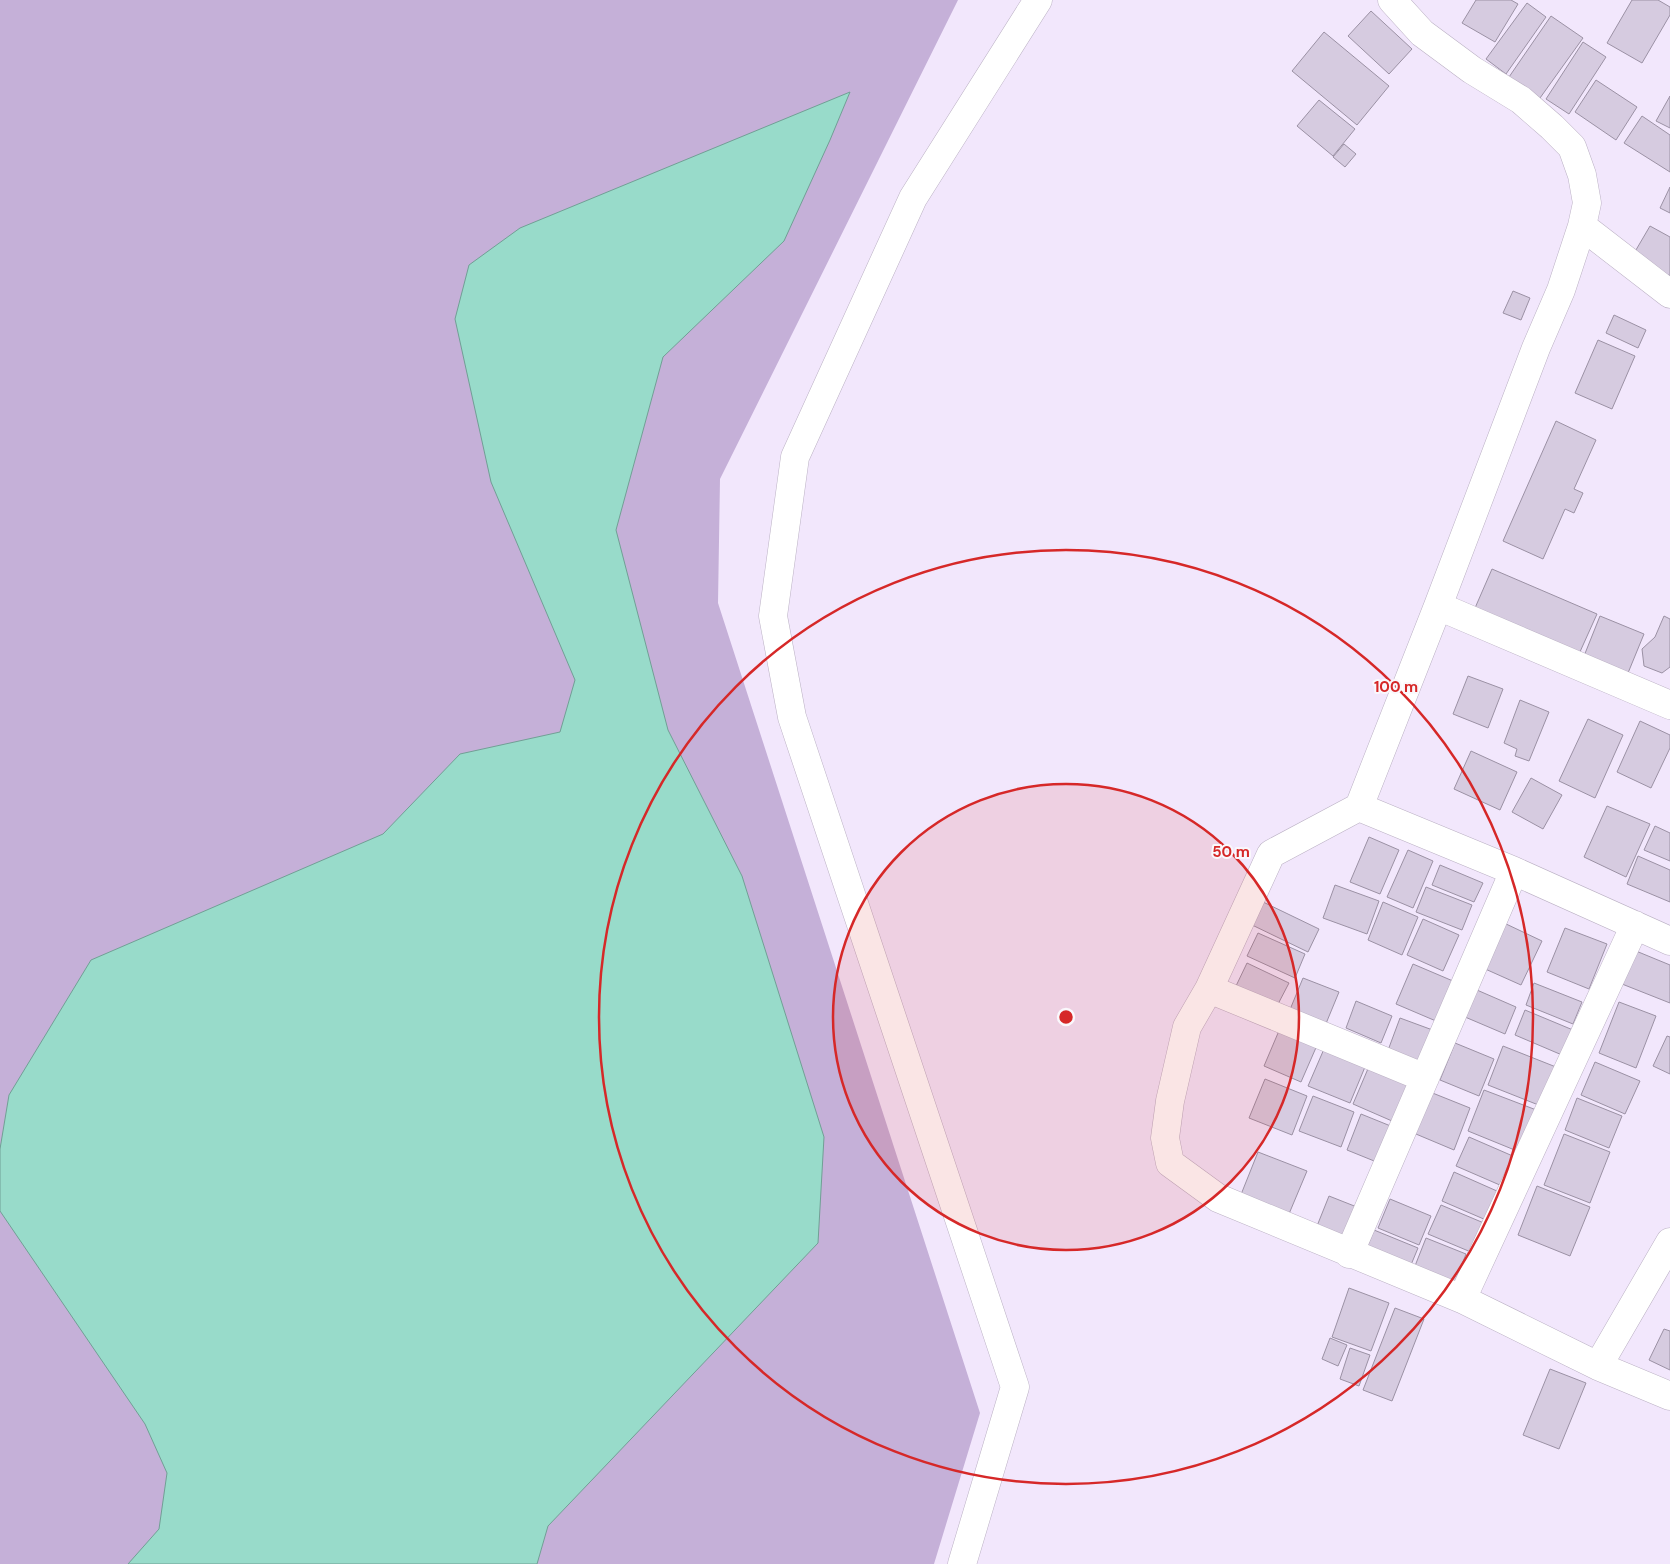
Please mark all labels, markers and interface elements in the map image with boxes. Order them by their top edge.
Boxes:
text: 100 m [1374,677,1418,697]
text: 50 m [1212,842,1250,862]
centre of rings [1057,1008,1075,1026]

